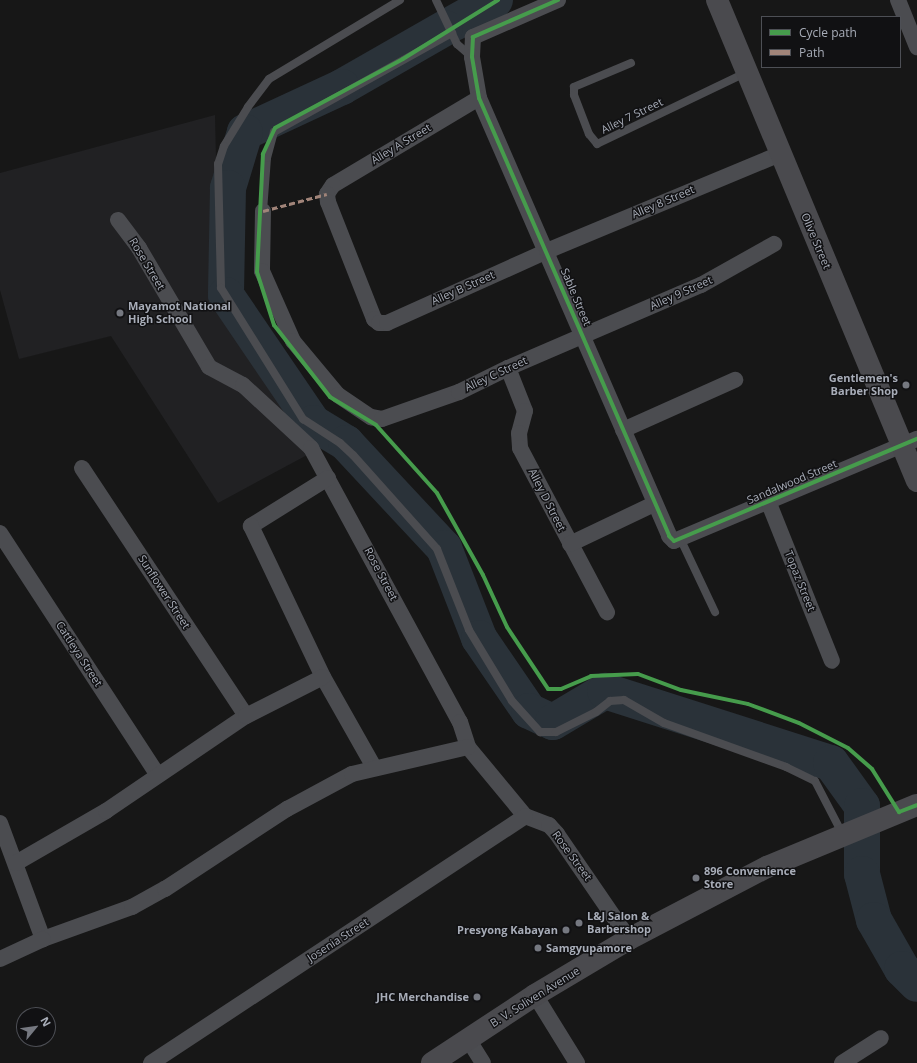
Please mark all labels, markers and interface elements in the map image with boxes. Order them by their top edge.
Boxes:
legend [761,16,901,68]
text: Cycle path [799,24,857,41]
text: Path [799,44,825,61]
street label: Alley 7 Street [599,95,665,137]
street label: Alley A Street [369,121,433,167]
street label: Alley 8 Street [630,183,696,221]
street label: Olive Street [798,211,834,271]
street label: Rose Street [126,236,168,292]
street label: Sable Street [558,266,594,328]
street label: Alley B Street [429,268,497,308]
street label: Alley 9 Street [648,273,714,313]
place label: Mayamot National High School [128,300,231,326]
marker: Mayamot National High School [115,308,125,318]
street label: Alley C Street [463,354,529,394]
place label: Gentlemen's Barber Shop [829,372,898,398]
marker: Gentlemen's Barber Shop [901,380,911,390]
street label: Sandalwood Street [745,457,839,507]
street label: Alley D Street [526,466,568,534]
street label: Rose Street [361,545,401,603]
street label: Topaz Street [782,549,818,613]
street label: Sunflower Street [135,553,193,631]
street label: Cattleya Street [53,619,105,689]
street label: Rose Street [549,828,595,884]
place label: 896 Convenience Store [704,865,796,891]
marker: 896 Convenience Store [691,873,701,883]
place label: L&J Salon & Barbershop [587,910,651,936]
street label: Josenia Street [305,915,371,965]
marker: L&J Salon & Barbershop [574,918,584,928]
place label: Presyong Kabayan [457,923,558,937]
marker: Presyong Kabayan [561,925,571,935]
place label: Samgyupamore [546,941,632,955]
marker: Samgyupamore [533,943,543,953]
street label: B. V. Soliven Avenue [488,964,582,1030]
place label: JHC Merchandise [376,990,469,1004]
marker: JHC Merchandise [472,992,482,1002]
north arrow [16,1007,56,1047]
text: N [37,1014,55,1029]

